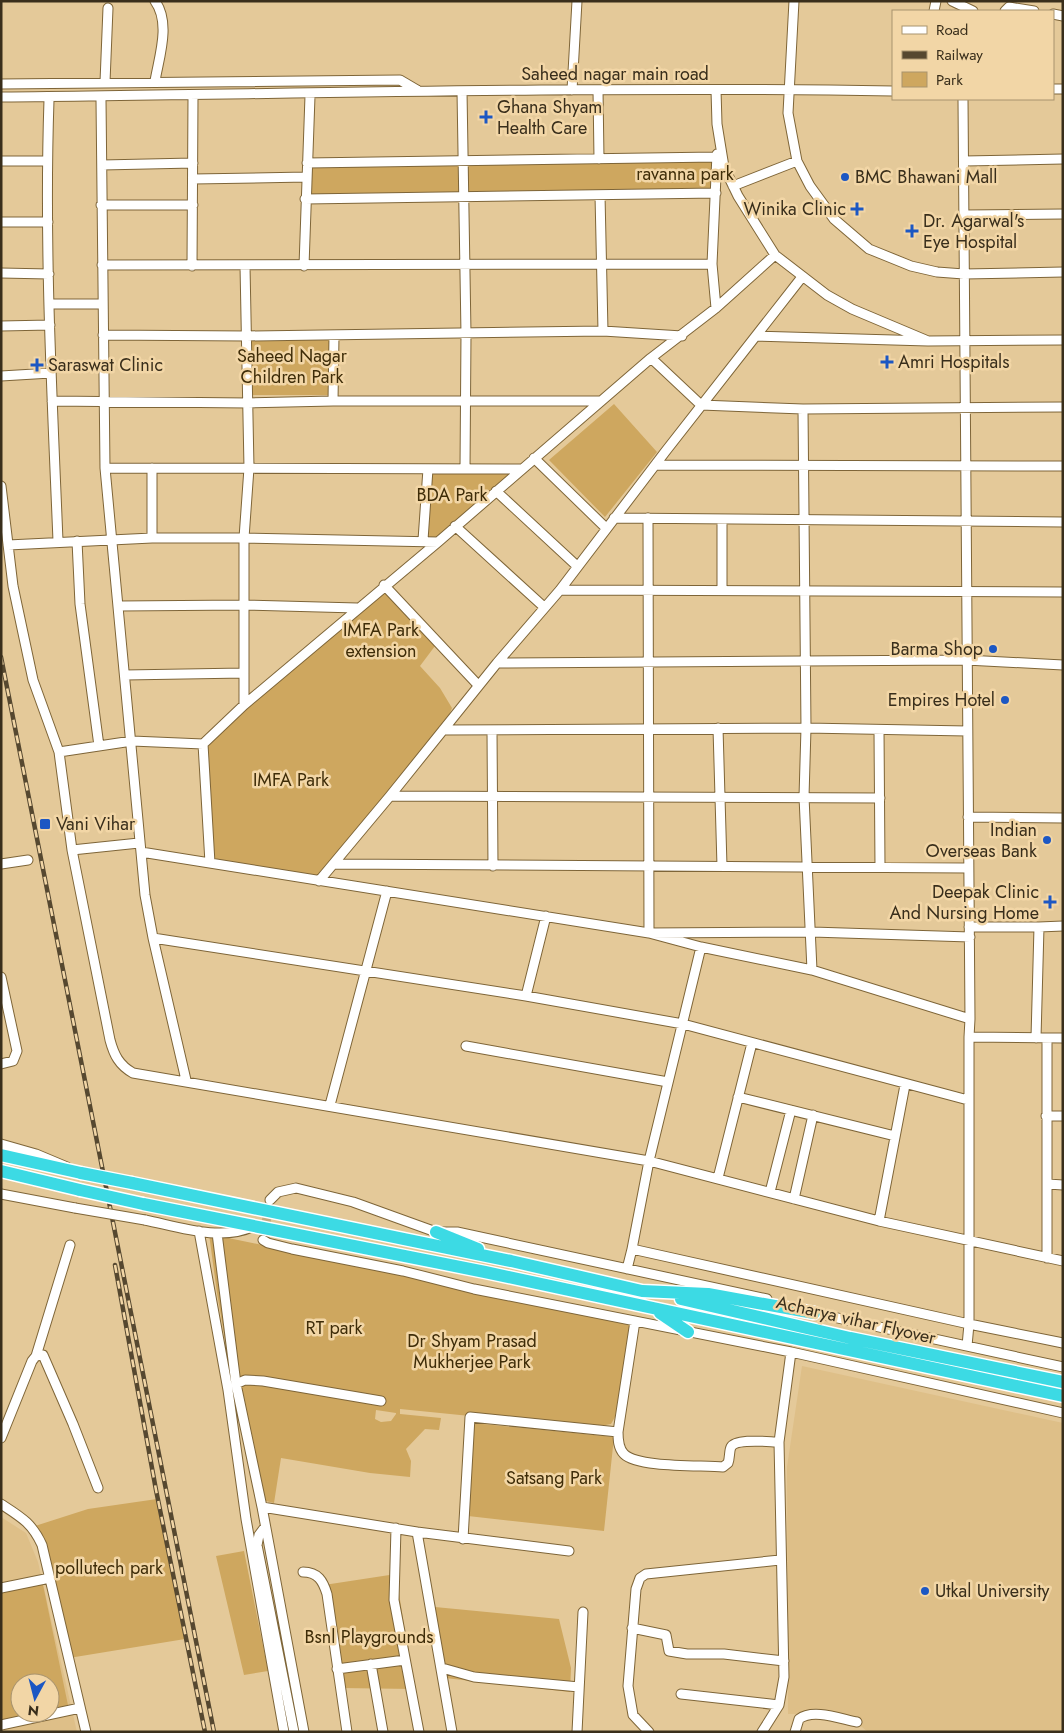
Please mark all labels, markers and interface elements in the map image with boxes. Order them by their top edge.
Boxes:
legend [892,10,1054,100]
text: Road [936,19,968,41]
text: Railway [936,44,983,66]
street label: Saheed nagar main road [521,61,709,87]
text: Park [936,69,963,91]
place label: Ghana Shyam Health Care [497,94,602,141]
marker: Ghana Shyam Health Care [479,110,493,124]
park label: ravanna park [636,161,734,187]
place label: BMC Bhawani Mall [855,164,997,190]
marker: BMC Bhawani Mall [839,171,851,183]
place label: Winika Clinic [744,196,846,222]
marker: Winika Clinic [850,202,864,216]
place label: Dr. Agarwal's Eye Hospital [923,208,1024,255]
marker: Dr. Agarwal's Eye Hospital [905,224,919,238]
park label: Saheed Nagar Children Park [237,343,348,390]
place label: Amri Hospitals [898,349,1009,375]
place label: Saraswat Clinic [48,352,163,378]
marker: Amri Hospitals [880,355,894,369]
marker: Saraswat Clinic [30,358,44,372]
park label: BDA Park [416,482,488,508]
park label: IMFA Park extension [343,617,419,664]
place label: Barma Shop [891,636,983,662]
marker: Barma Shop [987,643,999,655]
place label: Empires Hotel [888,687,995,713]
marker: Empires Hotel [999,694,1011,706]
park label: IMFA Park [253,767,329,793]
place label: Vani Vihar [56,811,136,837]
marker: Vani Vihar [38,817,52,831]
place label: Indian Overseas Bank [926,817,1037,864]
marker: Indian Overseas Bank [1041,834,1053,846]
place label: Deepak Clinic And Nursing Home [889,879,1039,926]
marker: Deepak Clinic And Nursing Home [1043,895,1057,909]
street label: Acharya vihar Flyover [774,1289,939,1351]
park label: RT park [306,1315,363,1341]
park label: Dr Shyam Prasad Mukherjee Park [407,1328,537,1375]
park label: Satsang Park [506,1465,602,1491]
park label: pollutech park [55,1555,163,1581]
place label: Utkal University [935,1578,1049,1604]
marker: Utkal University [919,1585,931,1597]
park label: Bsnl Playgrounds [305,1624,433,1650]
north arrow [10,1673,60,1723]
text: N [27,1700,40,1722]

